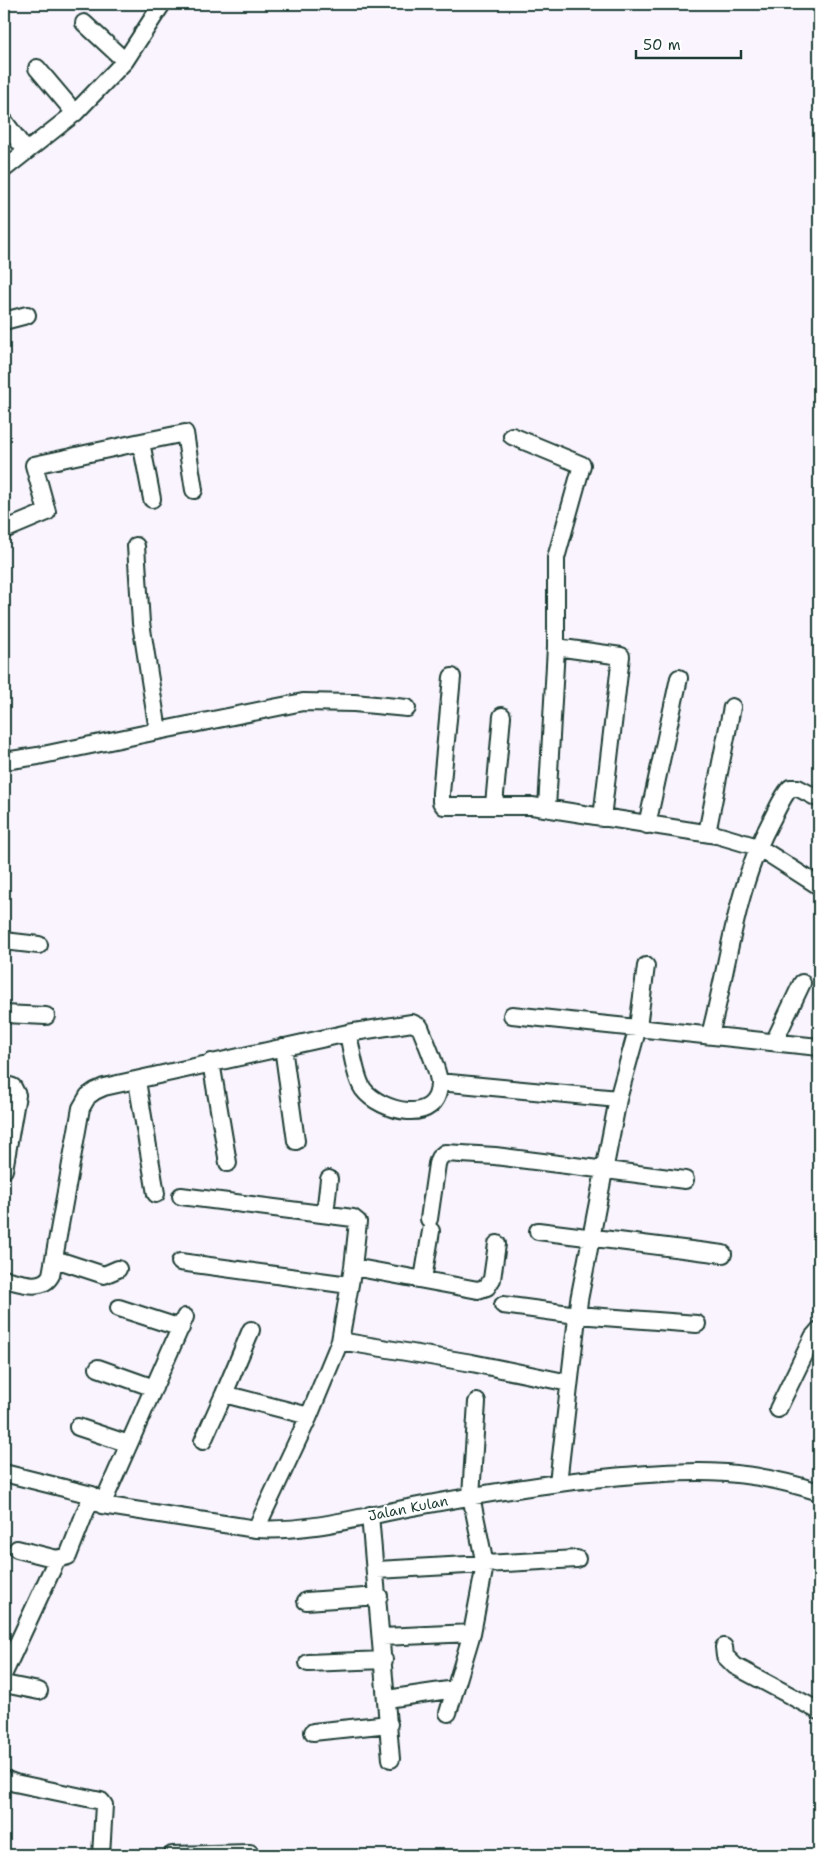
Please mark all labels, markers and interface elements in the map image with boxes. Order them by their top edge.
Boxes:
scale bar [636,28,740,60]
text: 50 m [643,35,681,55]
street label: Jalan Kulan [366,1491,450,1525]

